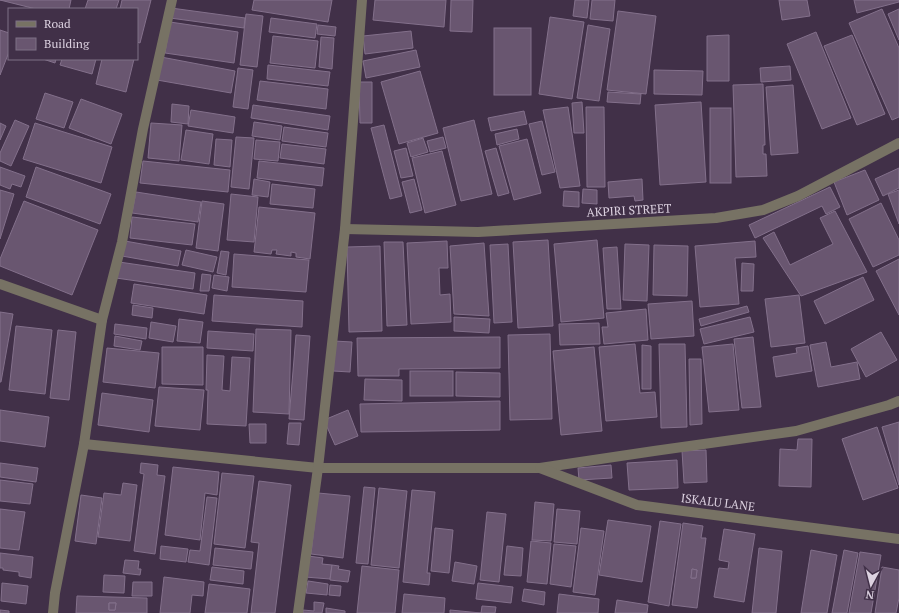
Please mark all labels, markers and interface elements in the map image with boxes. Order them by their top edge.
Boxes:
legend [8,8,138,60]
text: Road [44,16,71,31]
text: Building [44,36,90,51]
street label: AKPIRI STREET [586,200,672,220]
street label: ISKALU LANE [680,490,756,514]
north arrow [851,565,891,605]
text: N [864,587,875,602]

